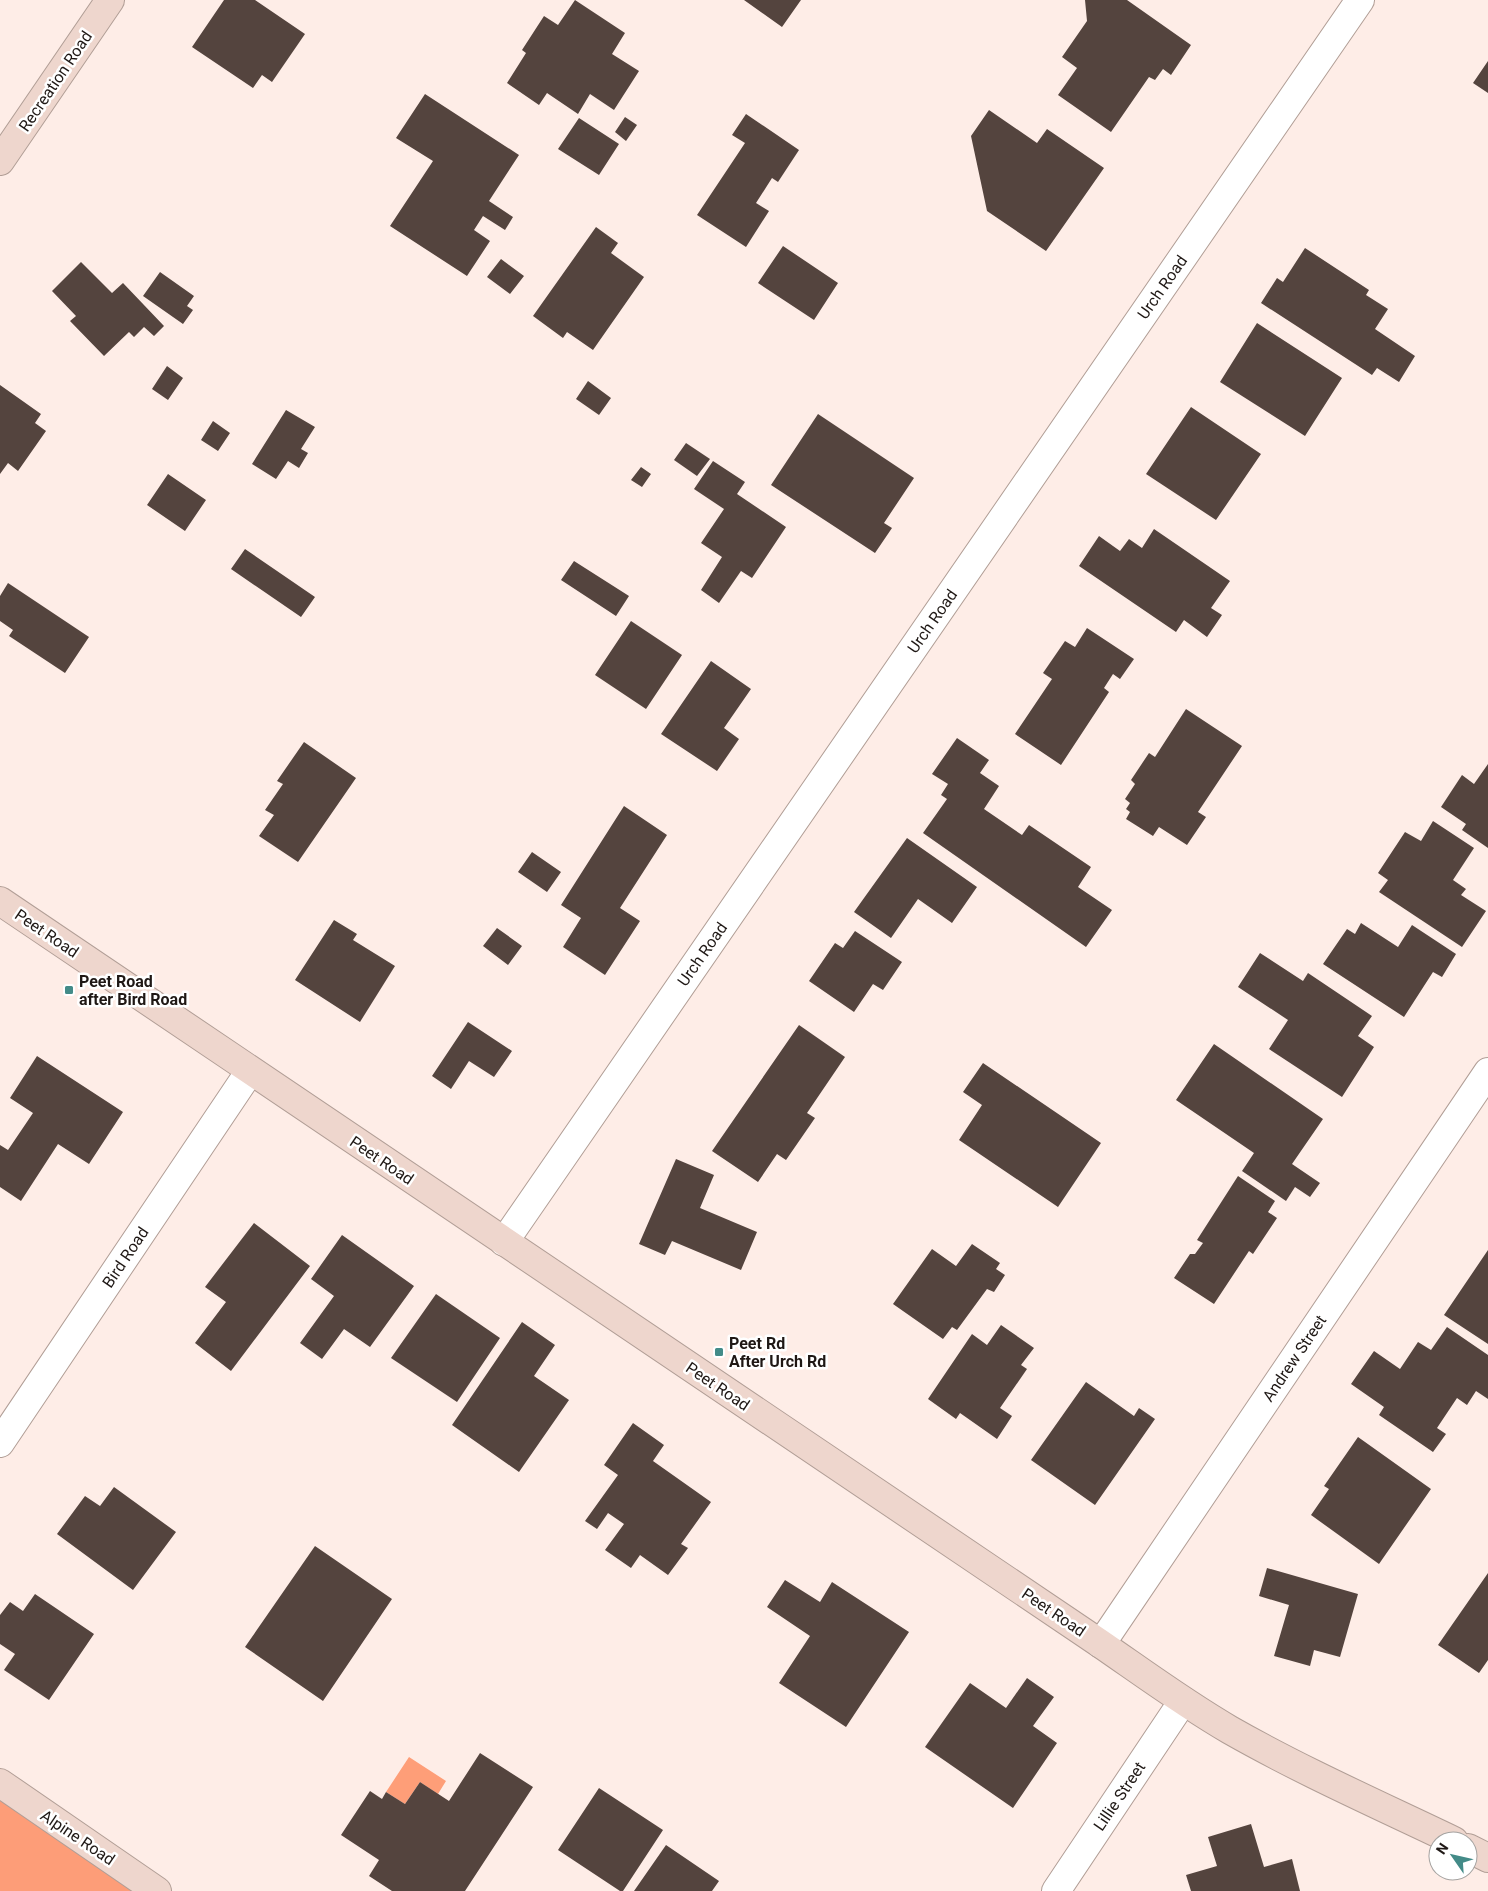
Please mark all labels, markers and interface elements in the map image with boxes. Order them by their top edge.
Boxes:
street label: Recreation Road [15,27,96,135]
street label: Urch Road [1134,252,1191,323]
street label: Urch Road [904,586,961,657]
street label: Peet Road [11,905,82,962]
street label: Urch Road [674,919,731,990]
place label: Peet Road after Bird Road [79,972,187,1009]
marker: Peet Road after Bird Road [63,984,75,996]
street label: Peet Road [346,1132,417,1189]
street label: Bird Road [98,1223,153,1291]
street label: Andrew Street [1259,1311,1330,1405]
place label: Peet Rd After Urch Rd [729,1334,826,1371]
marker: Peet Rd After Urch Rd [713,1346,725,1358]
street label: Peet Road [682,1358,753,1415]
street label: Peet Road [1018,1584,1089,1641]
street label: Lillie Street [1089,1758,1149,1834]
street label: Alpine Road [37,1806,118,1869]
north arrow [1428,1831,1478,1881]
text: N [1433,1840,1452,1857]

